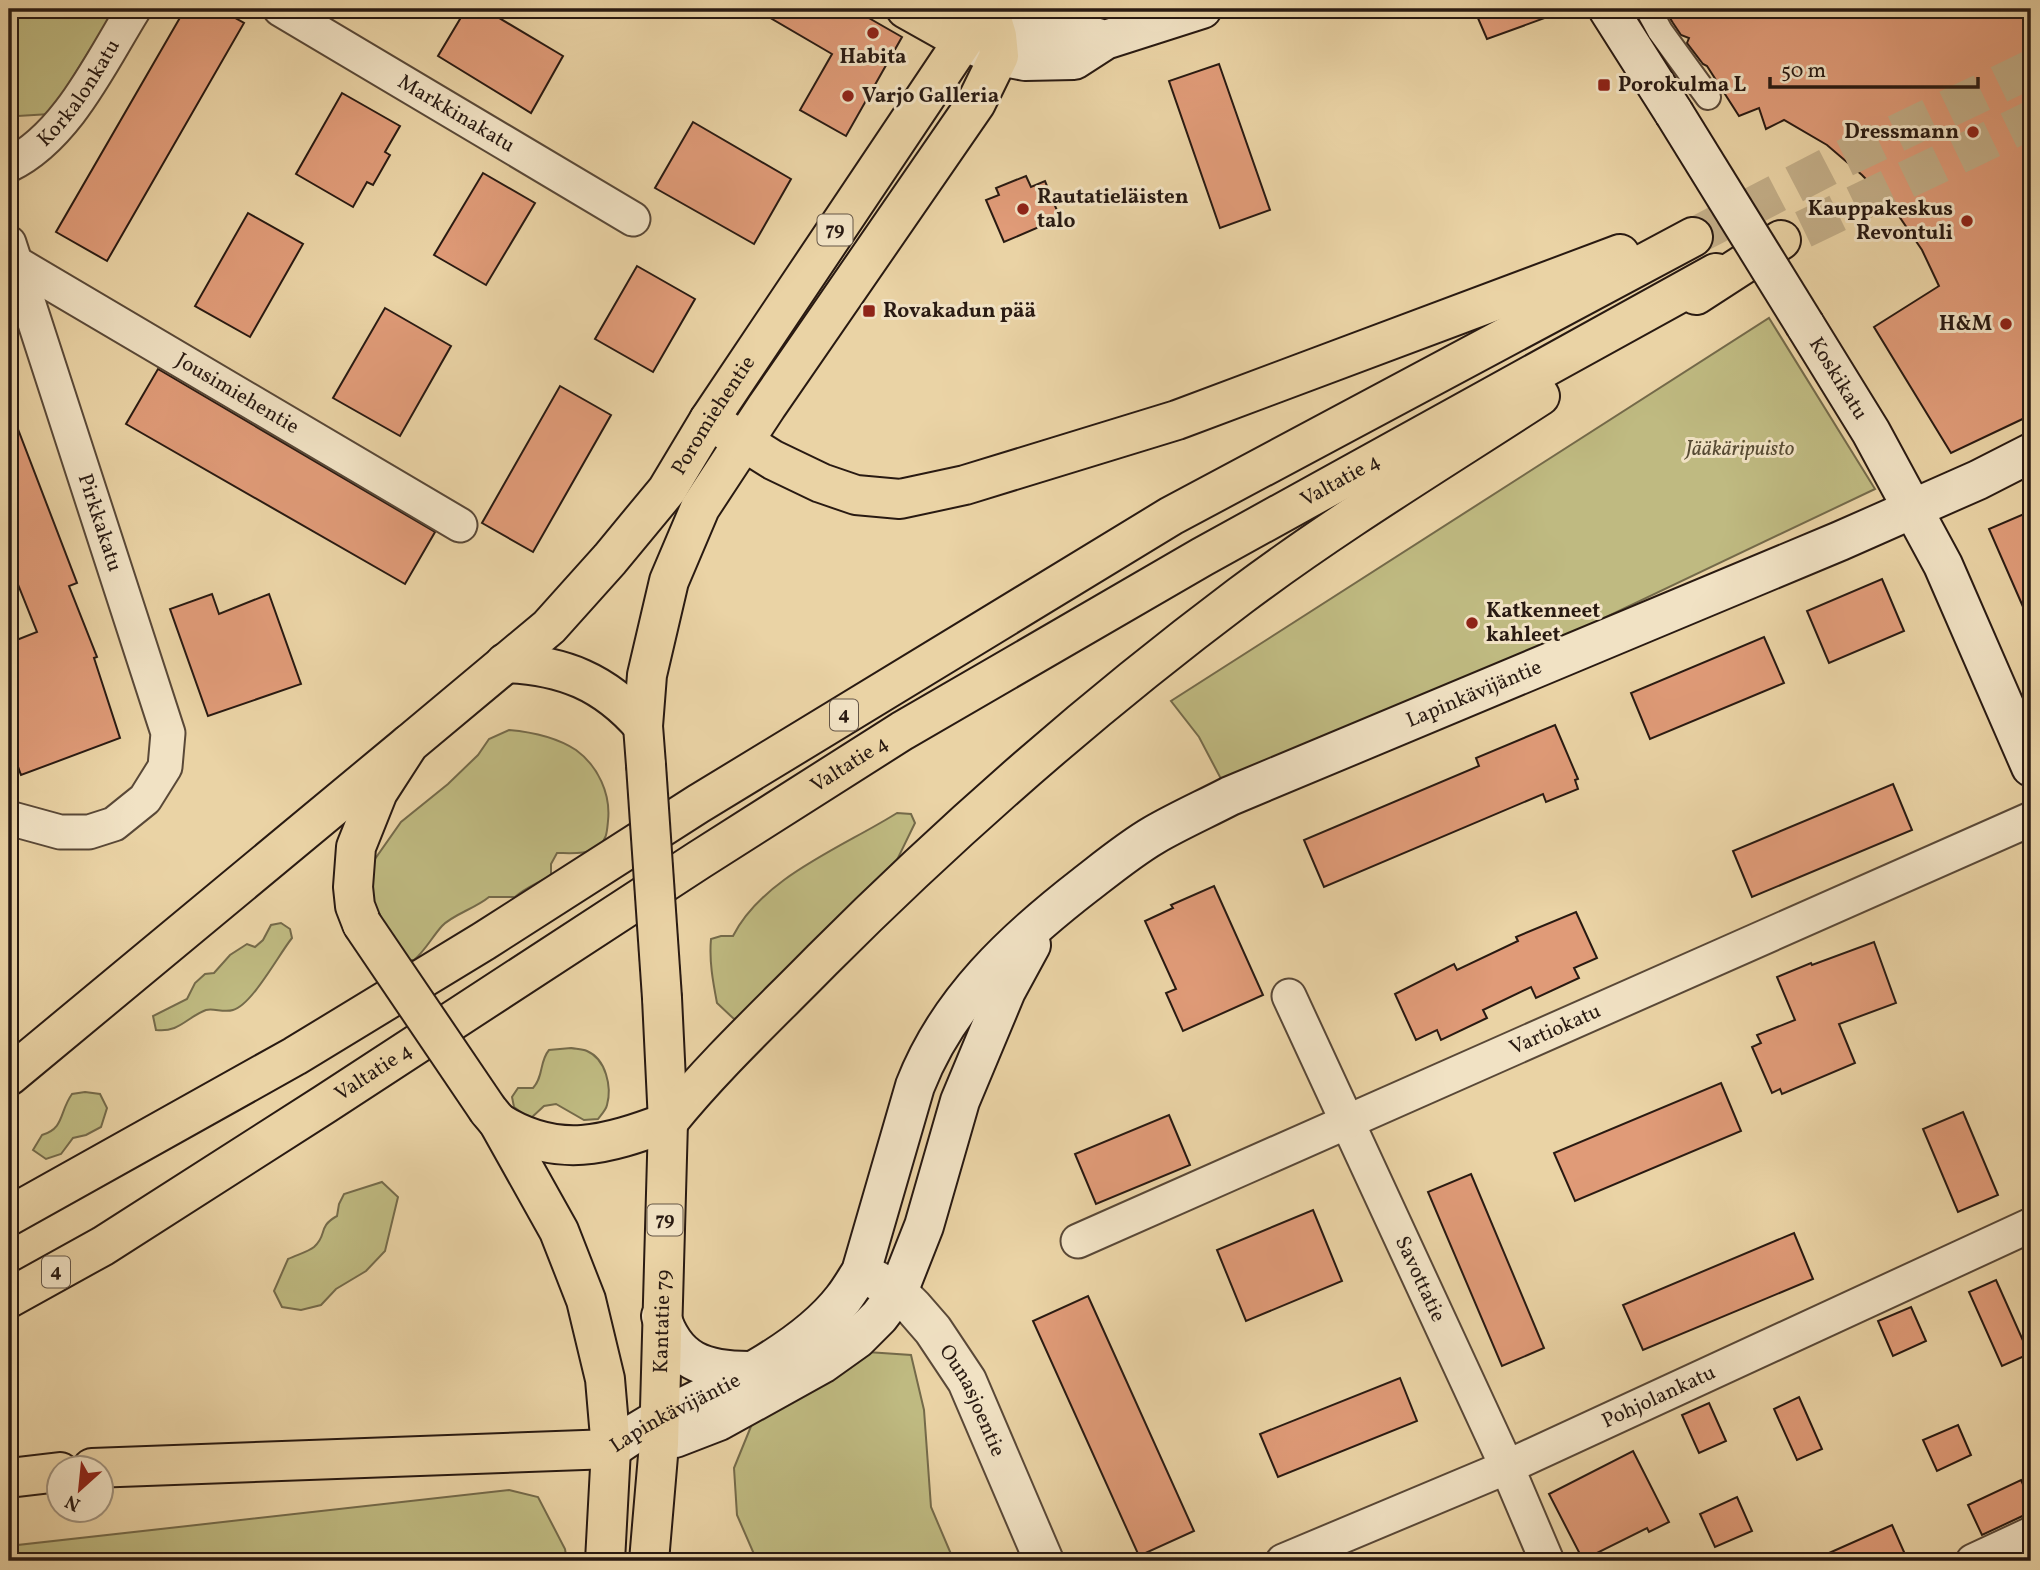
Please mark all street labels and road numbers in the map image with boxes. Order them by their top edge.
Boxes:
street label: Korkalonkatu [31,34,127,154]
street label: Markkinakatu [392,68,520,160]
road number: 79 [818,214,852,246]
street label: Koskikatu [1802,332,1875,425]
street label: Jousimiehentie [170,346,305,441]
street label: Poromiehentie [665,350,763,481]
street label: Valtatie 4 [1295,447,1386,514]
street label: Pirkkakatu [70,470,129,575]
street label: Lapinkävijäntie [1402,653,1546,735]
road number: 4 [830,700,858,730]
street label: Valtatie 4 [805,729,894,800]
street label: Vartiokatu [1505,997,1606,1063]
street label: Valtatie 4 [329,1036,418,1108]
road number: 79 [648,1204,682,1236]
street label: Savottatie [1388,1231,1453,1327]
road number: 4 [42,1256,70,1288]
street label: Kantatie 79 [646,1269,678,1374]
street label: Ounasjoentie [932,1339,1012,1461]
street label: Pohjolankatu [1597,1358,1720,1436]
street label: Lapinkävijäntie [604,1366,746,1460]

